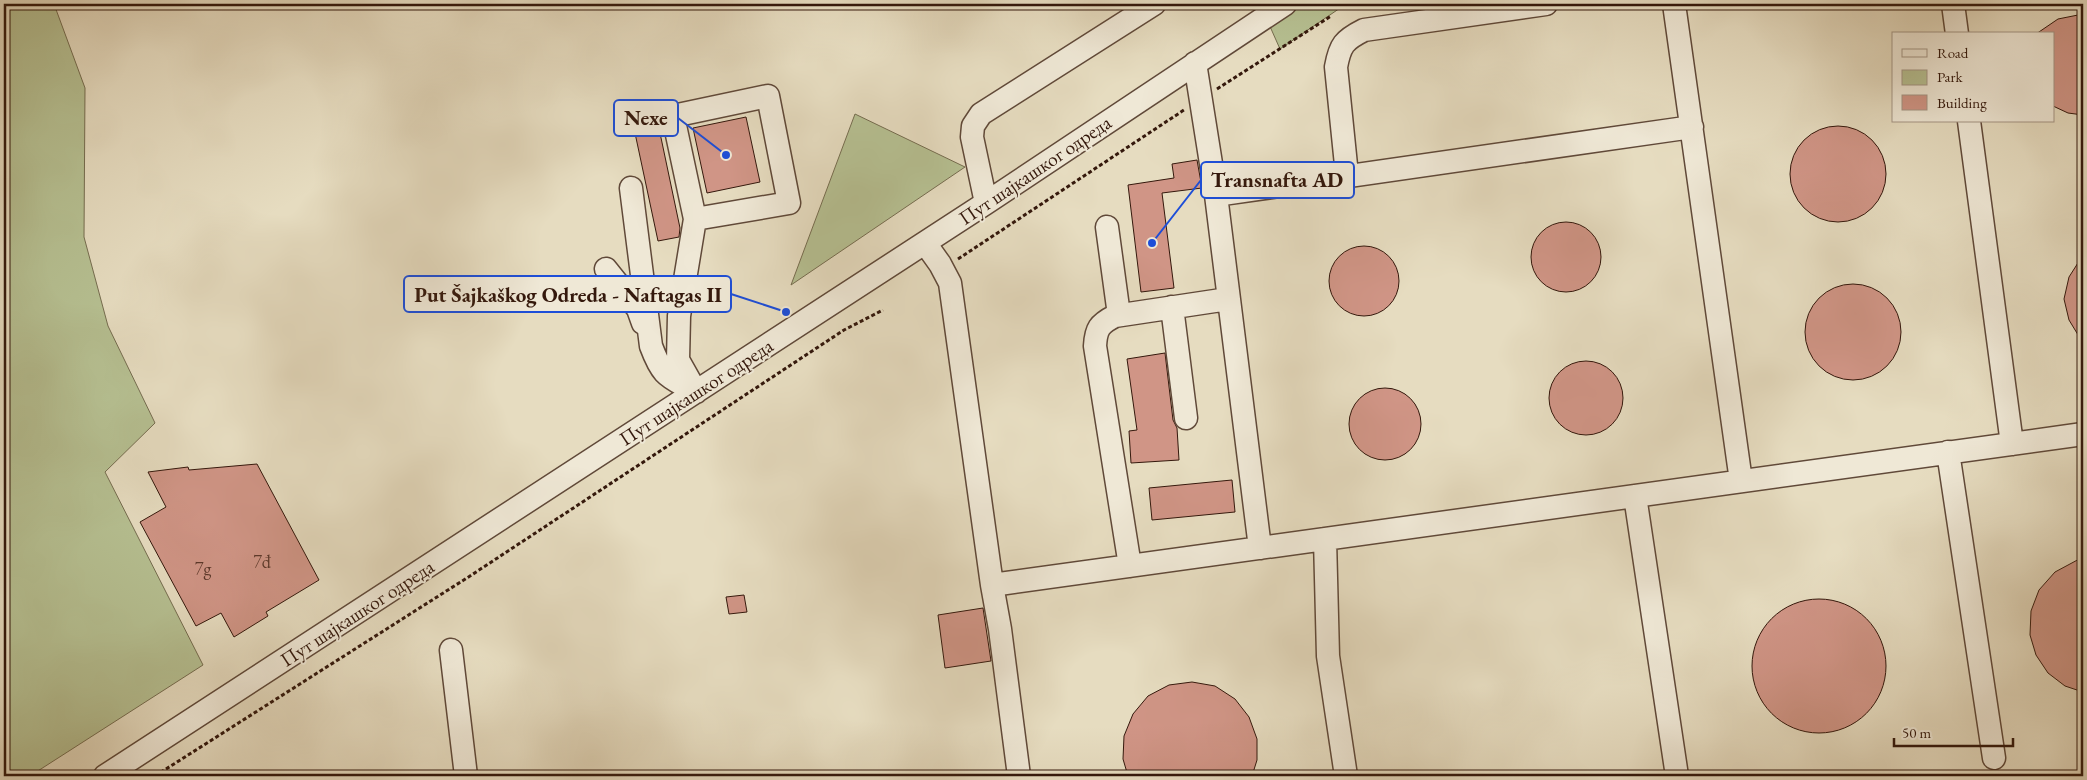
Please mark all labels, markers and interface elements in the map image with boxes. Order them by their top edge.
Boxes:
legend [1892,32,2054,122]
text: Road [1937,43,1969,62]
text: Park [1937,67,1964,86]
text: Building [1937,93,1987,112]
callout: Nexe [614,100,678,136]
text: Nexe [624,104,668,131]
street label: Пут шајкашког одреда [954,109,1116,231]
callout: Transnafta AD [1201,162,1354,198]
text: Transnafta AD [1211,166,1343,193]
callout: Put Šajkaškog Odreda - Naftagas II [404,276,731,312]
text: Put Šajkaškog Odreda - Naftagas II [414,281,722,308]
street label: Пут шајкашког одреда [614,332,778,452]
house number: 7đ [253,550,272,573]
street label: Пут шајкашког одреда [275,553,439,673]
house number: 7g [195,557,211,580]
scale bar [1894,715,2013,747]
text: 50 m [1902,723,1931,742]

